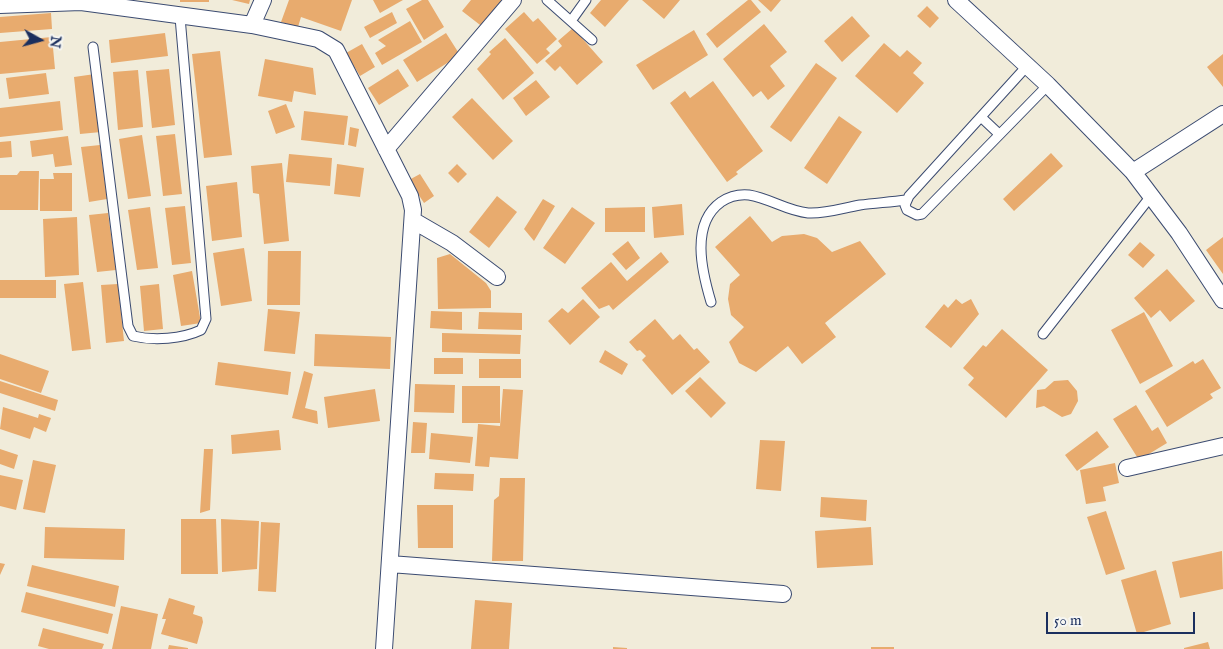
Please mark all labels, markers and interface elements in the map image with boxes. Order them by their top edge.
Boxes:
north arrow [15,15,65,65]
text: N [45,35,65,49]
scale bar [1048,602,1197,634]
text: 50 m [1054,611,1082,630]

